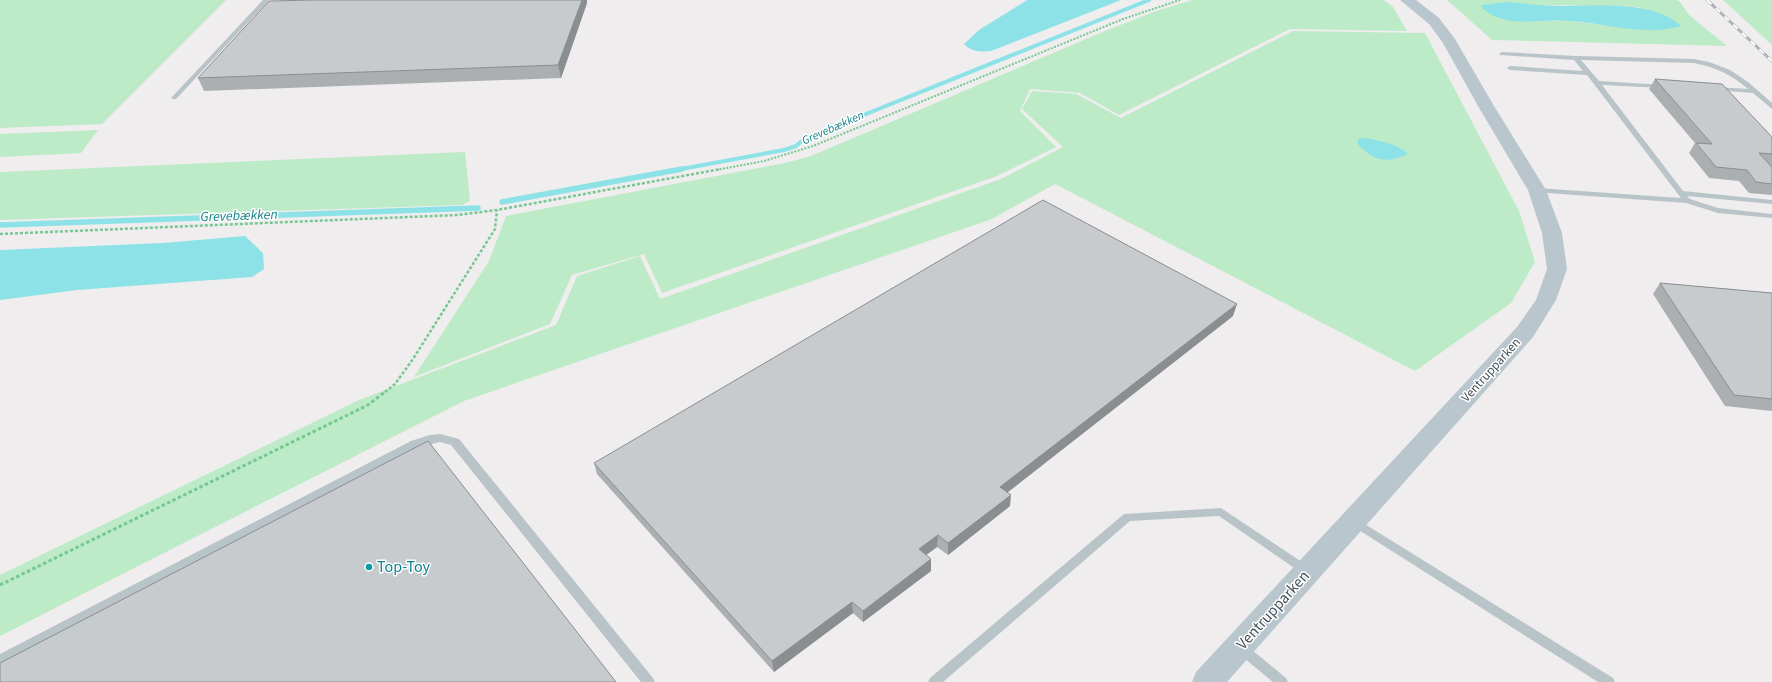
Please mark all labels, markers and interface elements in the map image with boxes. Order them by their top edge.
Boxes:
water label: Grevebækken [799,107,867,149]
water label: Grevebækken [200,205,278,227]
street label: Ventrupparken [1457,334,1525,406]
place label: Top-Toy [377,556,431,578]
marker: Top-Toy [364,562,374,572]
street label: Ventrupparken [1231,566,1315,654]

